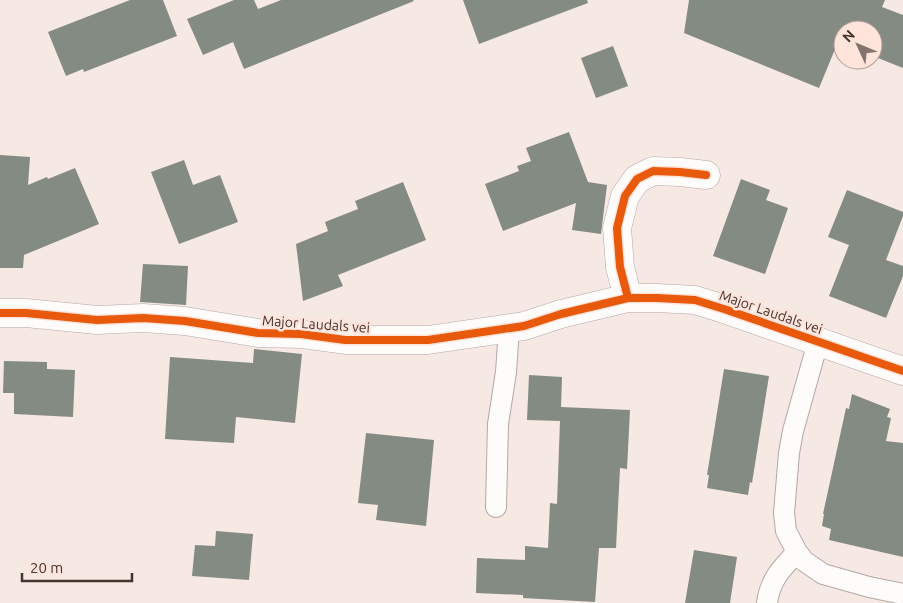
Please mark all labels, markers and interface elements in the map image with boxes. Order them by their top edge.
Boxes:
north arrow [833,20,883,70]
text: N [839,27,858,45]
street label: Major Laudals vei [717,287,825,337]
street label: Major Laudals vei [262,312,370,336]
scale bar [22,550,132,582]
text: 20 m [30,559,63,576]

